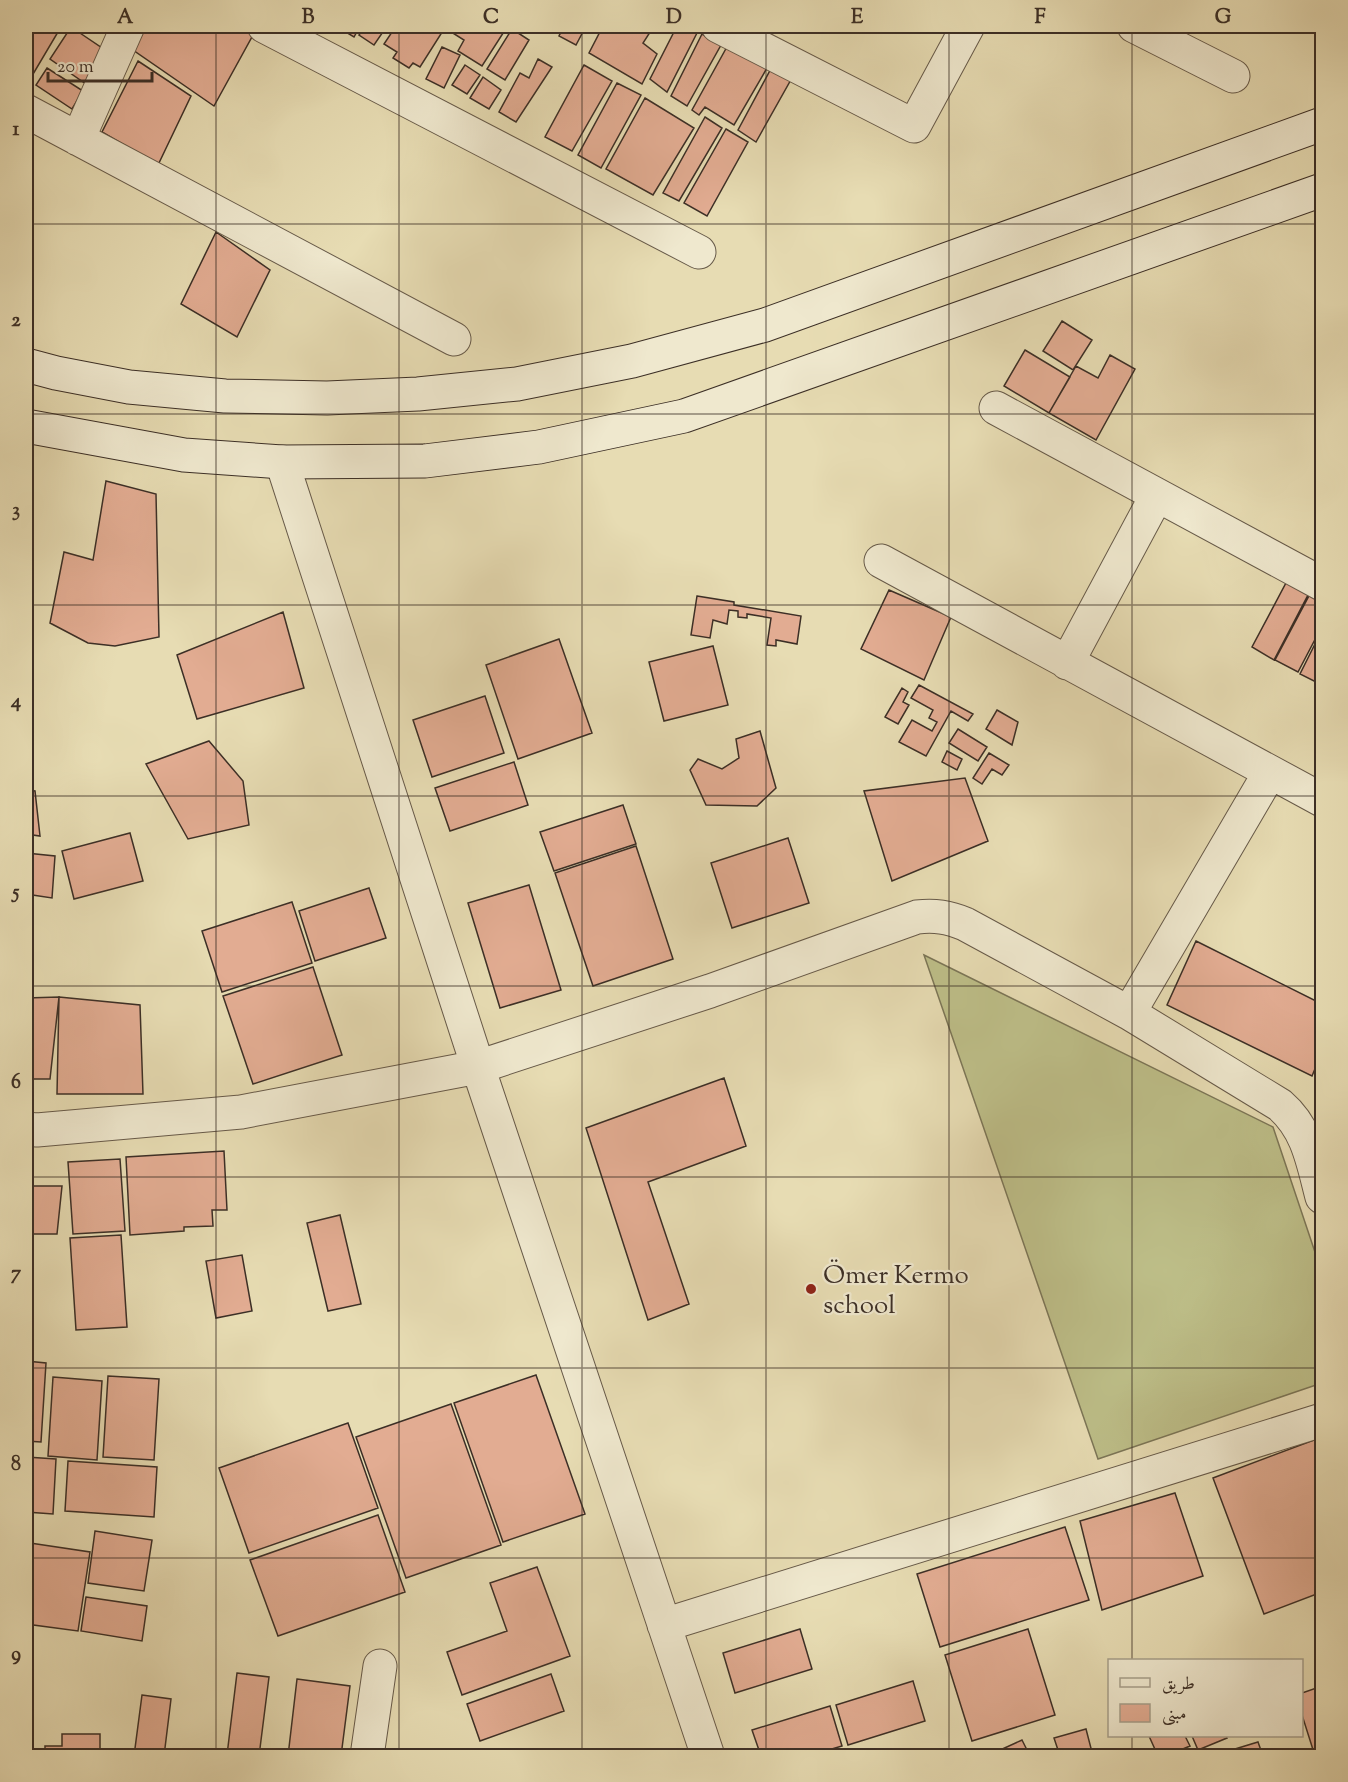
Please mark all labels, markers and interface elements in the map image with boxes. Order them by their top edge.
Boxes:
text: A [117,4,134,33]
text: B [302,4,315,33]
text: C [483,4,499,33]
text: D [666,4,682,33]
text: E [851,4,864,33]
text: F [1034,4,1046,33]
text: G [1215,4,1232,33]
scale bar [48,45,152,83]
text: 20 m [57,55,94,81]
text: 1 [13,116,20,145]
text: 2 [11,307,21,336]
text: 3 [12,497,20,526]
text: 4 [10,688,21,717]
text: 5 [11,879,20,908]
text: 6 [11,1069,21,1098]
place label: Ömer Kermo school [823,1258,969,1325]
text: 7 [11,1260,22,1289]
marker: Ömer Kermo school [804,1282,818,1296]
text: 8 [11,1451,21,1480]
text: 9 [11,1641,21,1670]
legend [1108,1659,1303,1737]
text: طريق [1162,1672,1195,1698]
text: مبنى [1162,1702,1187,1728]

